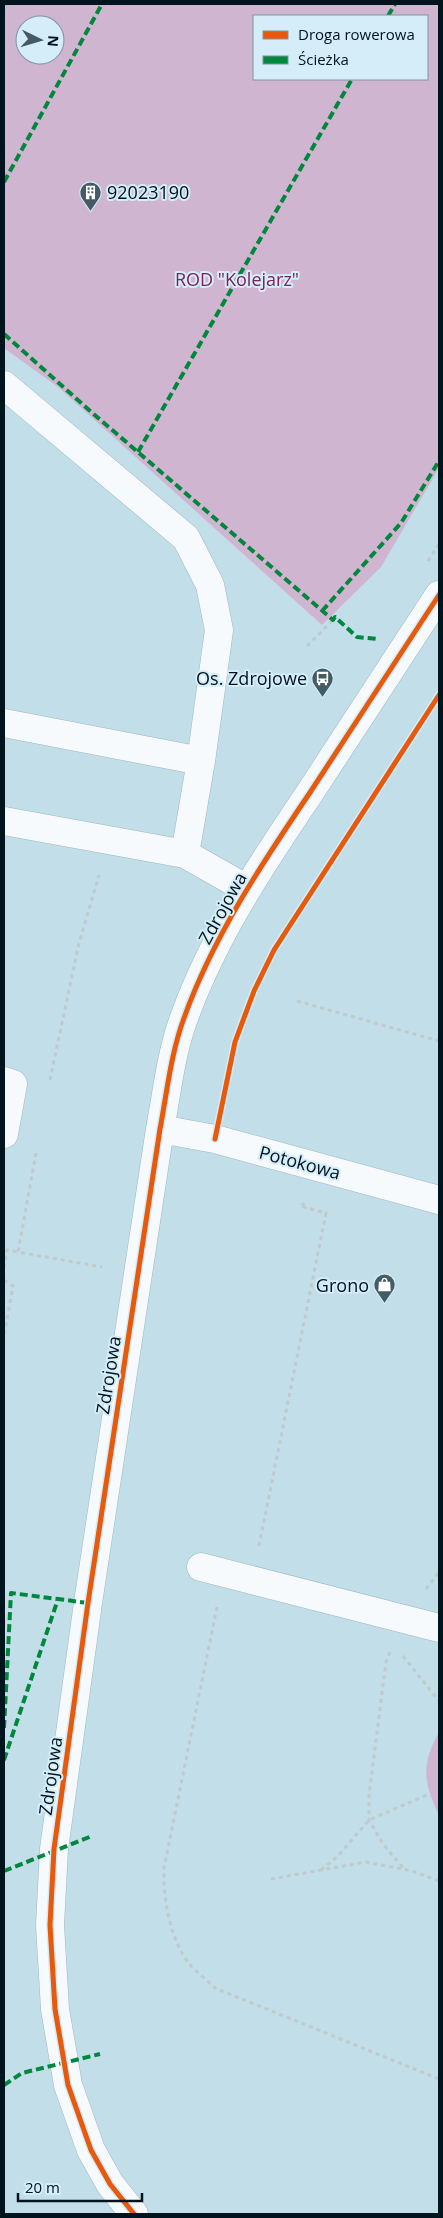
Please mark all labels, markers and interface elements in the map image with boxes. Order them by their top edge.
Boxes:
north arrow [15,15,65,65]
legend [253,15,428,80]
text: Droga rowerowa [298,24,415,44]
text: N [43,35,63,48]
text: Ścieżka [298,49,349,69]
building icon: 92023190 [79,180,103,211]
place label: 92023190 [107,180,189,204]
park label: ROD "Kolejarz" [175,267,299,291]
place label: Os. Zdrojowe [196,666,307,690]
bus stop icon: Os. Zdrojowe [311,666,335,697]
street label: Zdrojowa [192,868,252,948]
street label: Potokowa [257,1140,343,1184]
place label: Grono [316,1273,369,1297]
shop icon: Grono [373,1273,397,1304]
street label: Zdrojowa [90,1334,126,1416]
street label: Zdrojowa [33,1735,67,1817]
scale bar [18,2170,141,2202]
text: 20 m [25,2177,60,2197]

